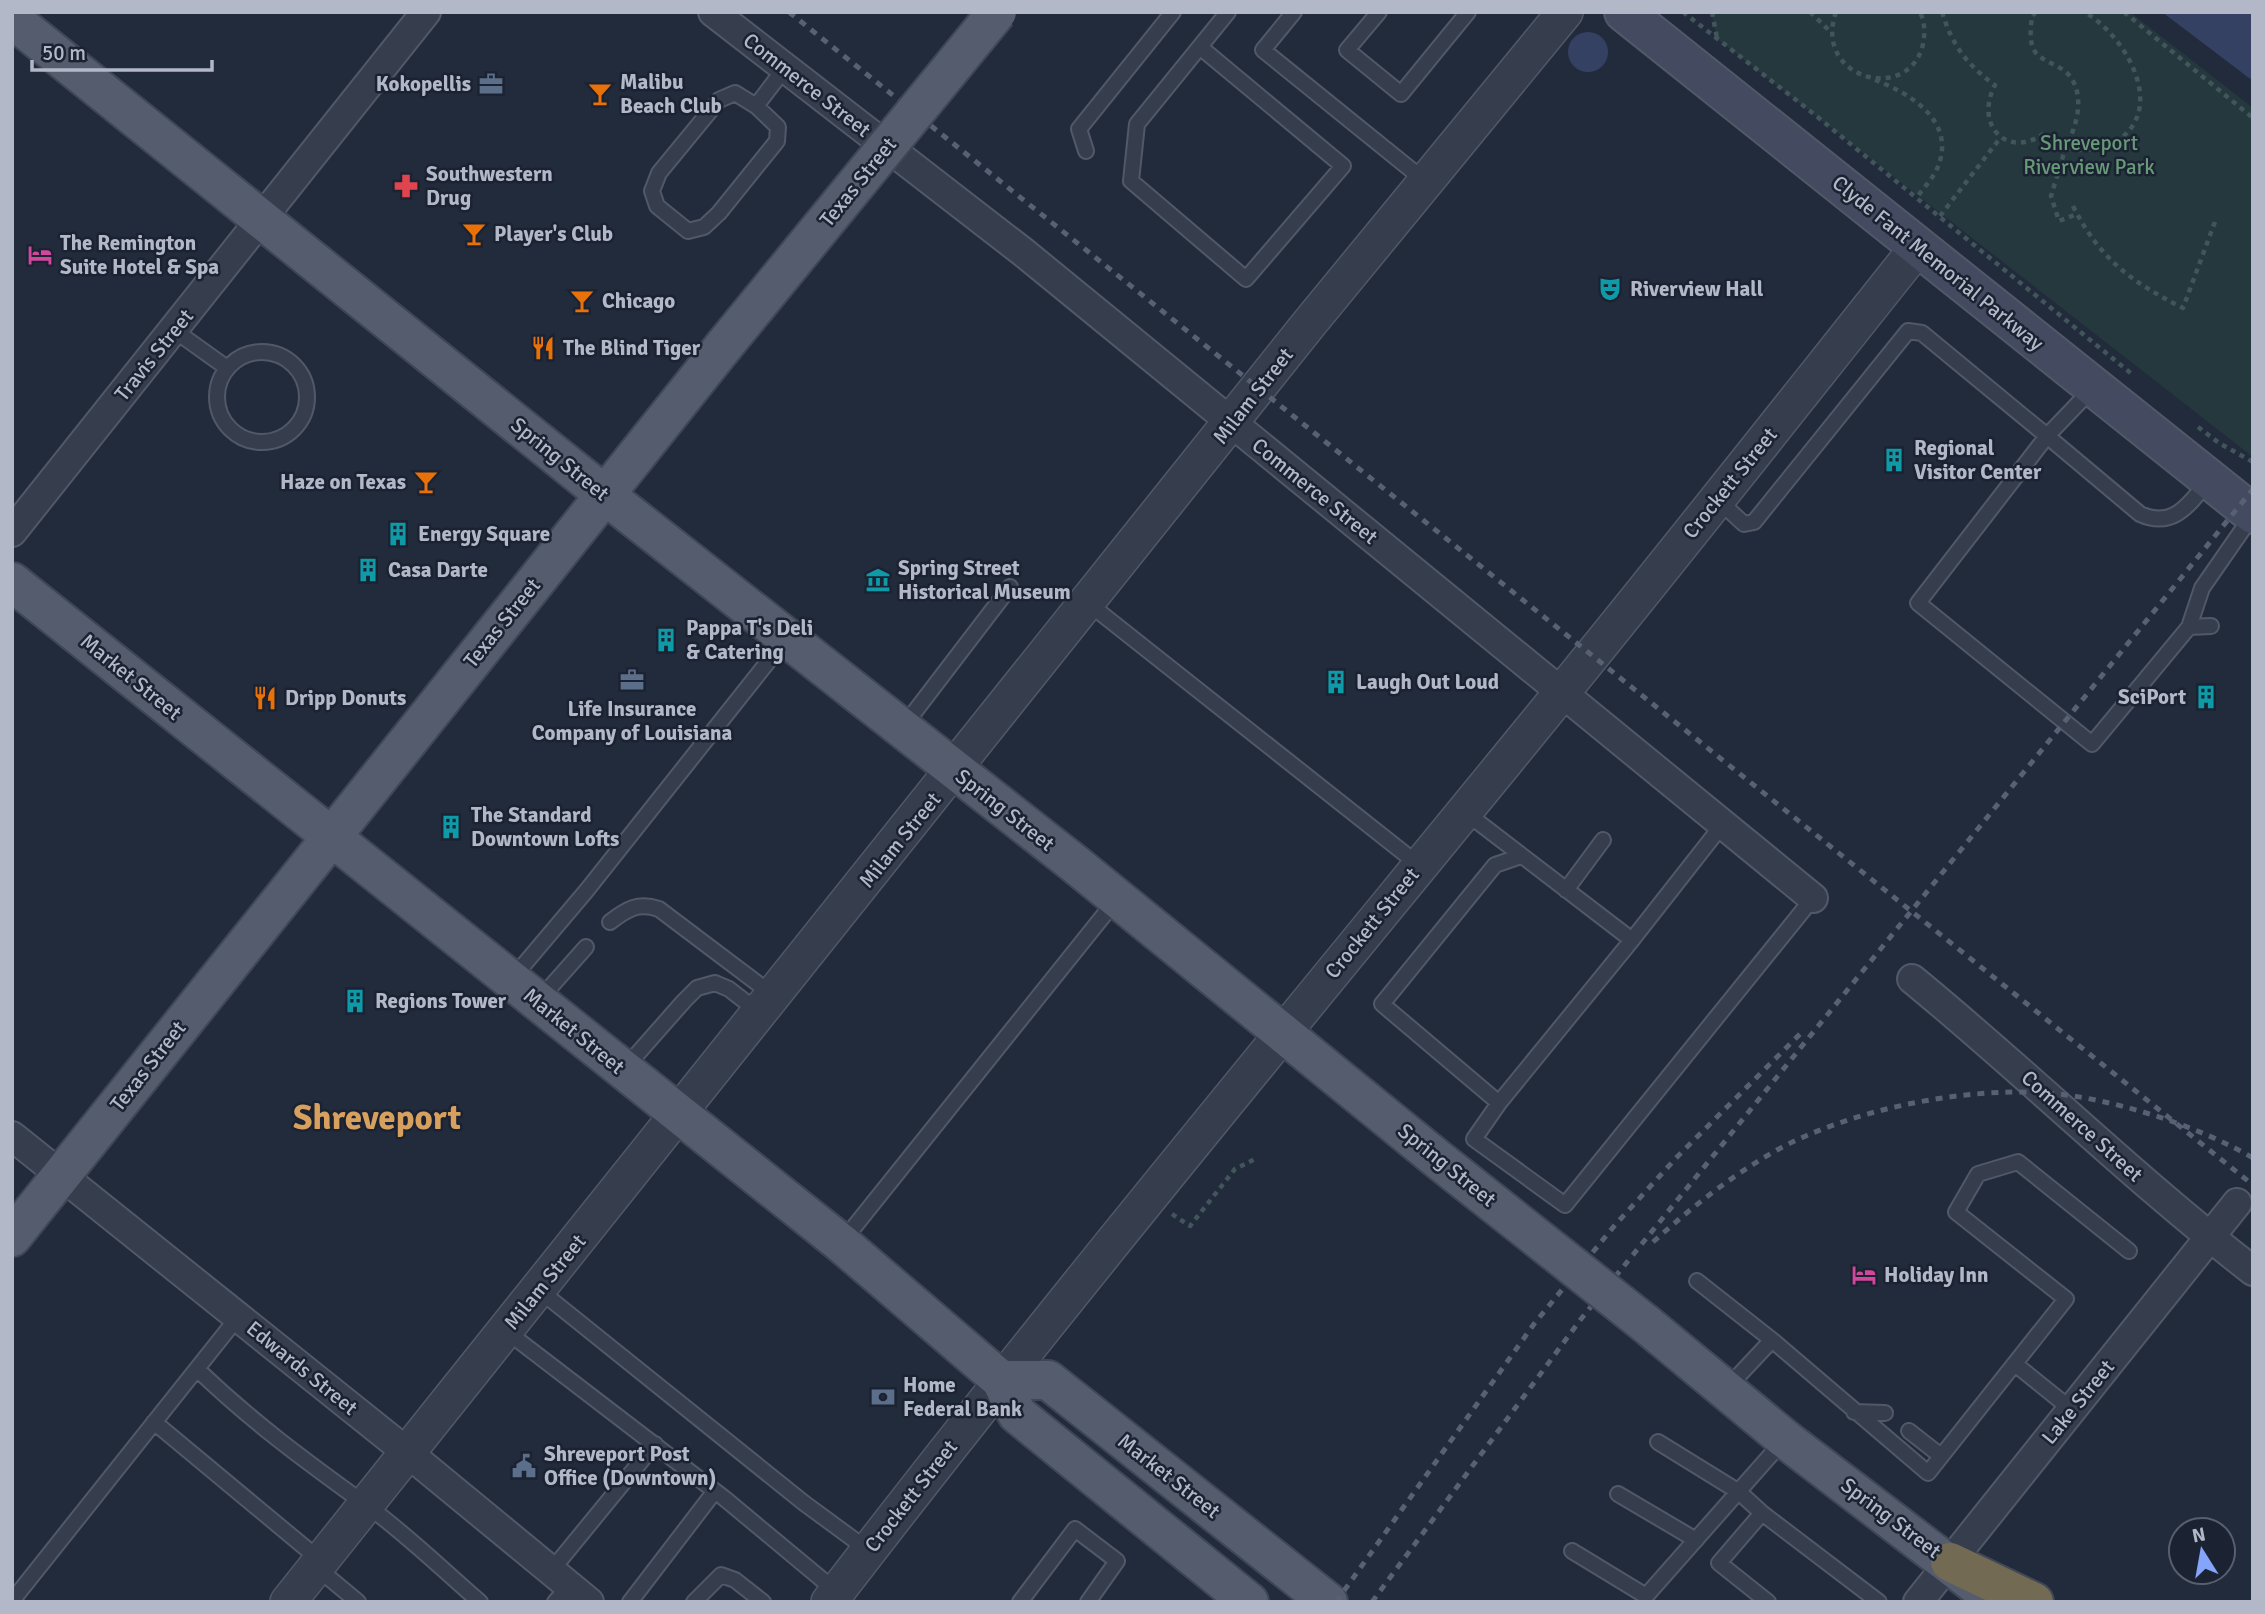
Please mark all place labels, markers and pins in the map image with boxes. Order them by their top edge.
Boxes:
place label: Malibu Beach Club [620,69,722,119]
office icon: Kokopellis [477,70,505,98]
place label: Kokopellis [376,71,471,97]
bar icon: Malibu Beach Club [586,80,614,108]
place label: Southwestern Drug [426,161,553,211]
pharmacy icon: Southwestern Drug [392,172,420,200]
bar icon: Player's Club [460,220,488,248]
place label: Player's Club [494,221,613,247]
place label: The Remington Suite Hotel & Spa [60,230,219,280]
hotel icon: The Remington Suite Hotel & Spa [26,241,54,269]
theatre icon: Riverview Hall [1596,275,1624,303]
place label: Riverview Hall [1630,276,1764,302]
bar icon: Chicago [568,287,596,315]
place label: Chicago [602,288,675,314]
restaurant icon: The Blind Tiger [529,334,557,362]
place label: The Blind Tiger [563,335,701,361]
place label: Regional Visitor Center [1914,435,2042,485]
building icon: Regional Visitor Center [1880,446,1908,474]
bar icon: Haze on Texas [412,468,440,496]
place label: Haze on Texas [280,469,406,495]
building icon: Energy Square [384,520,412,548]
place label: Energy Square [418,521,550,547]
place label: Spring Street Historical Museum [898,555,1071,605]
building icon: Casa Darte [354,556,382,584]
place label: Casa Darte [388,557,488,583]
museum icon: Spring Street Historical Museum [864,566,892,594]
place label: Pappa T's Deli & Catering [686,615,813,665]
building icon: Pappa T's Deli & Catering [652,626,680,654]
office icon: Life Insurance Company of Louisiana [618,666,646,694]
building icon: Laugh Out Loud [1322,668,1350,696]
place label: Laugh Out Loud [1356,669,1499,695]
building icon: SciPort [2192,683,2220,711]
restaurant icon: Dripp Donuts [251,684,279,712]
place label: SciPort [2118,684,2186,710]
place label: Dripp Donuts [285,685,406,711]
place label: Life Insurance Company of Louisiana [532,696,732,746]
place label: The Standard Downtown Lofts [471,802,619,852]
building icon: The Standard Downtown Lofts [437,813,465,841]
building icon: Regions Tower [341,987,369,1015]
place label: Regions Tower [375,988,507,1014]
hotel icon: Holiday Inn [1850,1261,1878,1289]
place label: Holiday Inn [1884,1262,1988,1288]
place label: Home Federal Bank [903,1372,1022,1422]
bank icon: Home Federal Bank [869,1383,897,1411]
place label: Shreveport Post Office (Downtown) [544,1441,716,1491]
public building icon: Shreveport Post Office (Downtown) [510,1452,538,1480]

